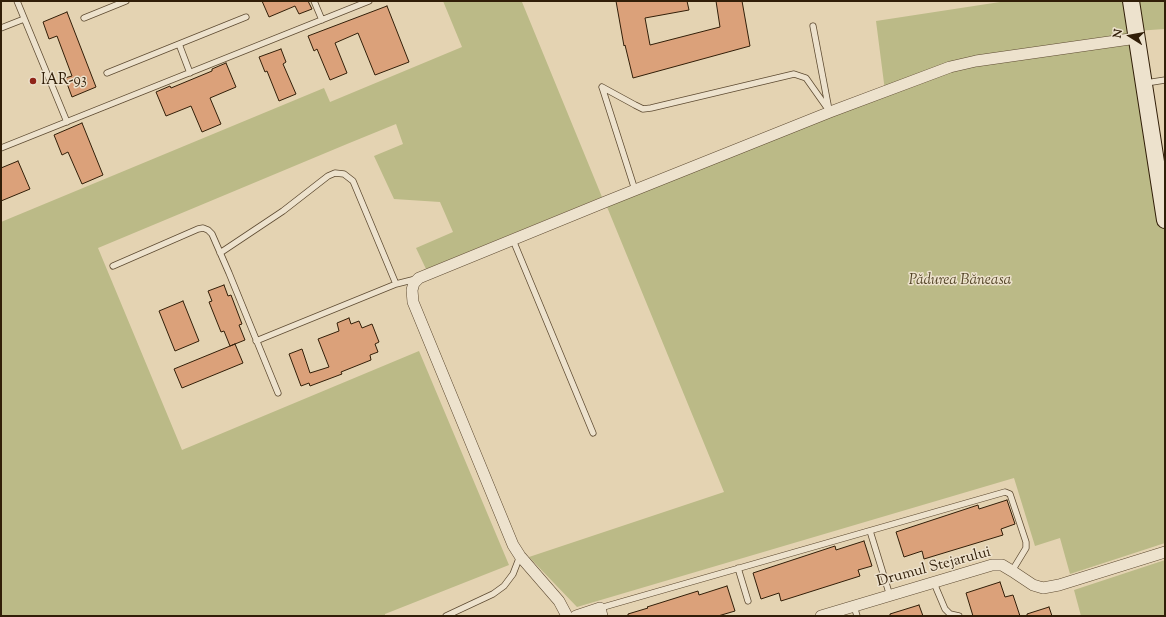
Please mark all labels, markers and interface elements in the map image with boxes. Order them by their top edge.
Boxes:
north arrow [1110,16,1150,56]
text: N [1110,28,1127,40]
place label: IAR-93 [41,72,87,90]
marker: IAR-93 [28,76,38,86]
park label: Pădurea Băneasa [909,272,1011,290]
street label: Drumul Stejarului [875,544,993,592]

